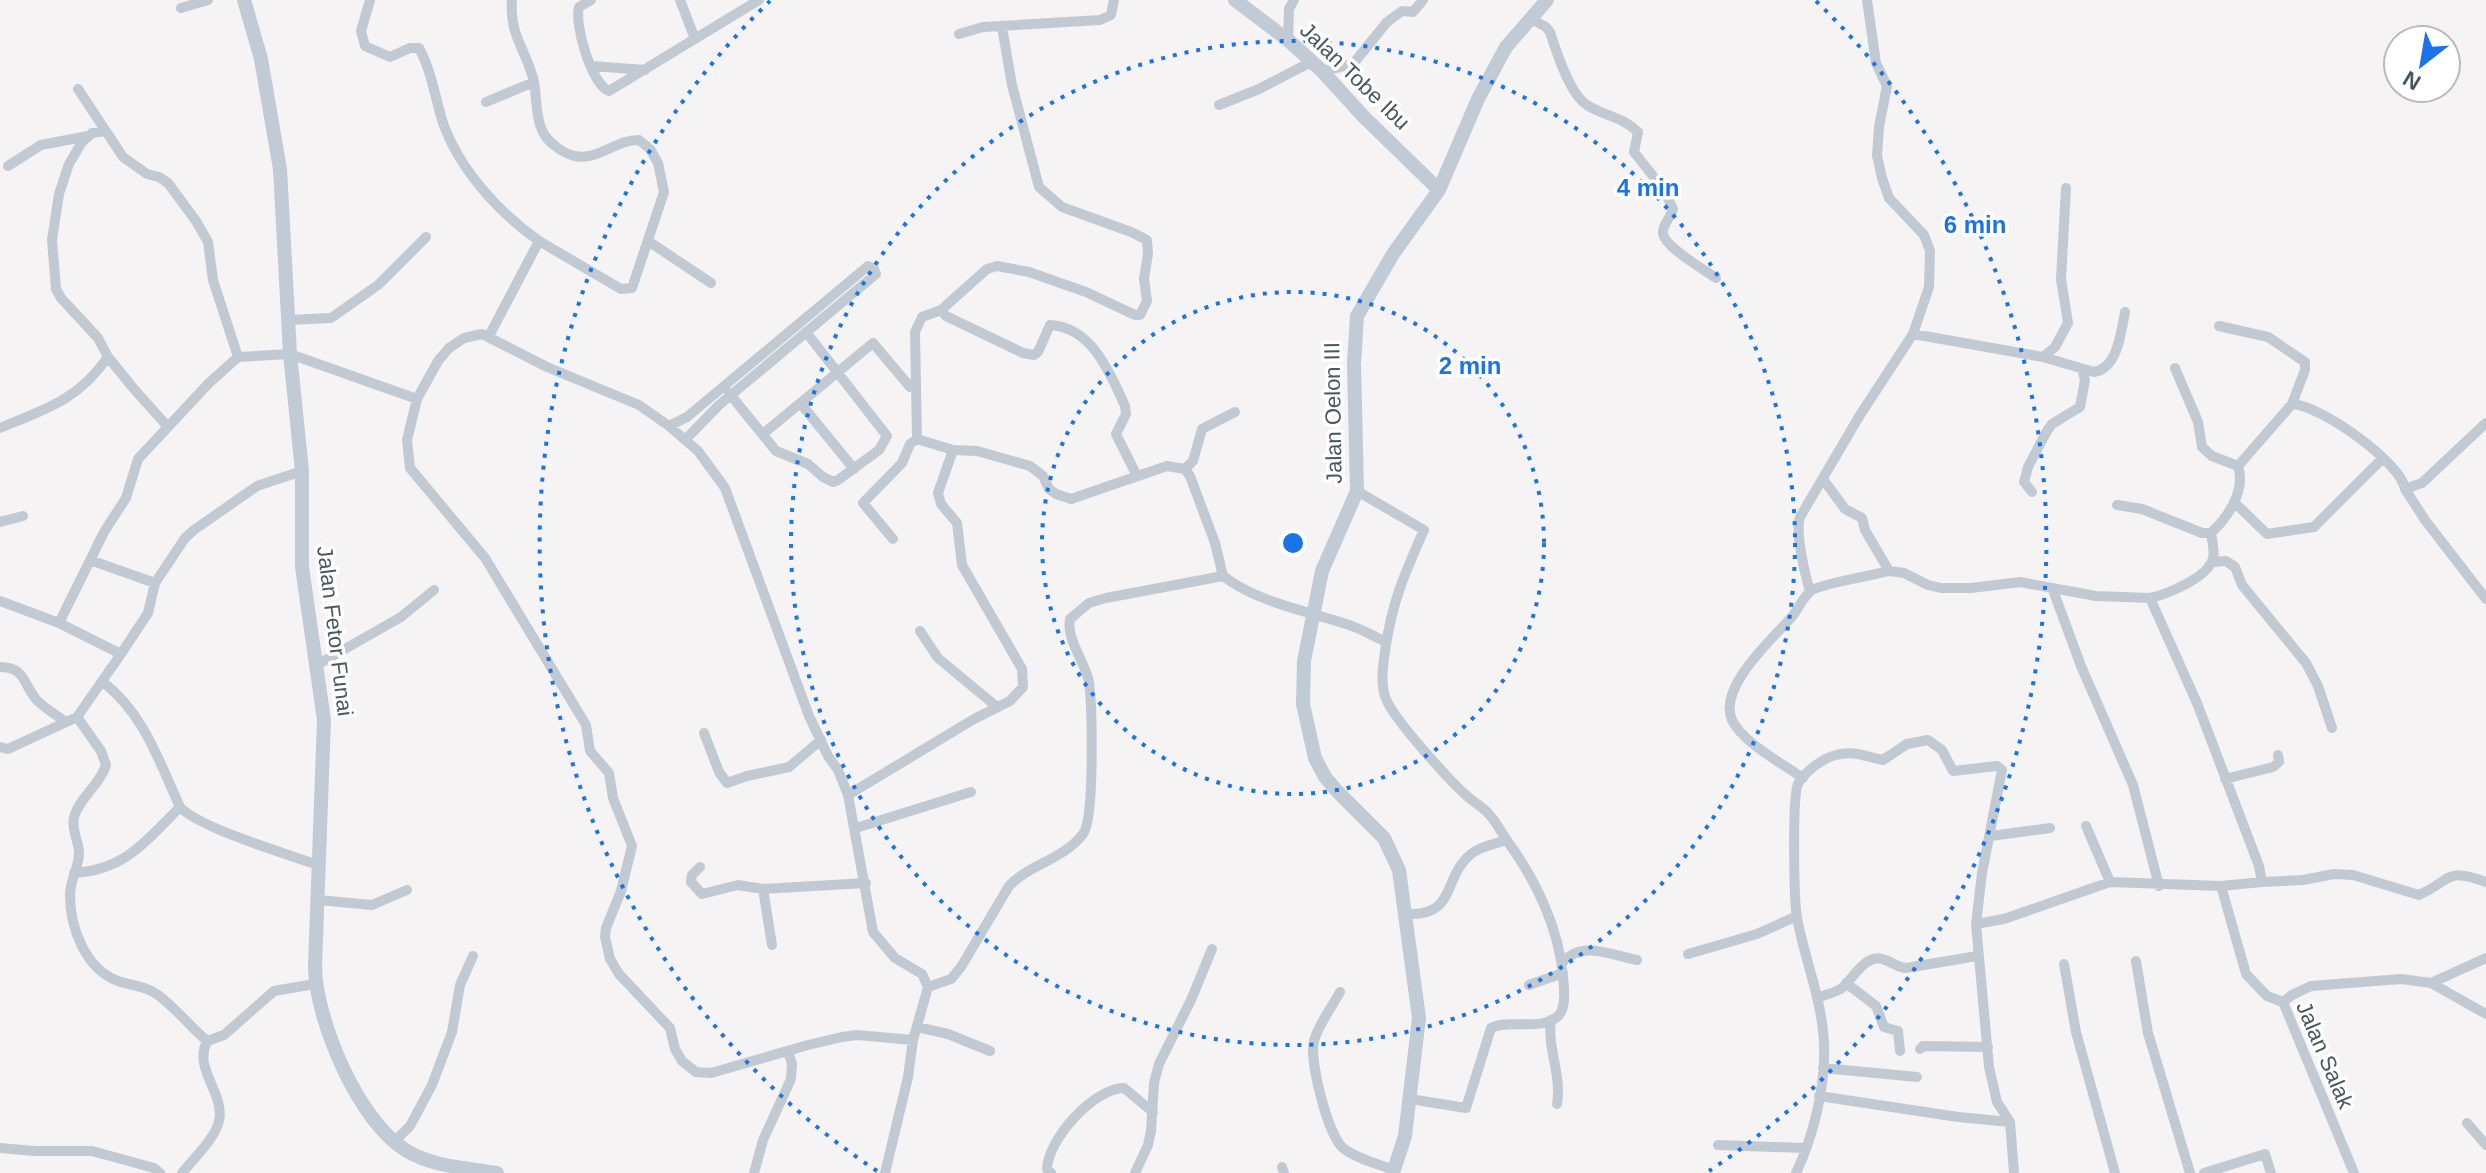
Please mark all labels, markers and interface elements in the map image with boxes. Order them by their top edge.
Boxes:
street label: Jalan Tobe Ibu [1295,17,1415,135]
north arrow [2382,24,2462,104]
text: N [2399,66,2425,96]
text: 4 min [1617,174,1679,201]
text: 6 min [1944,211,2006,238]
street label: Jalan Oelon III [1319,342,1347,484]
text: 2 min [1439,352,1501,379]
centre of rings [1279,529,1307,557]
street label: Jalan Fetor Funai [312,545,358,717]
street label: Jalan Salak [2291,998,2359,1113]

